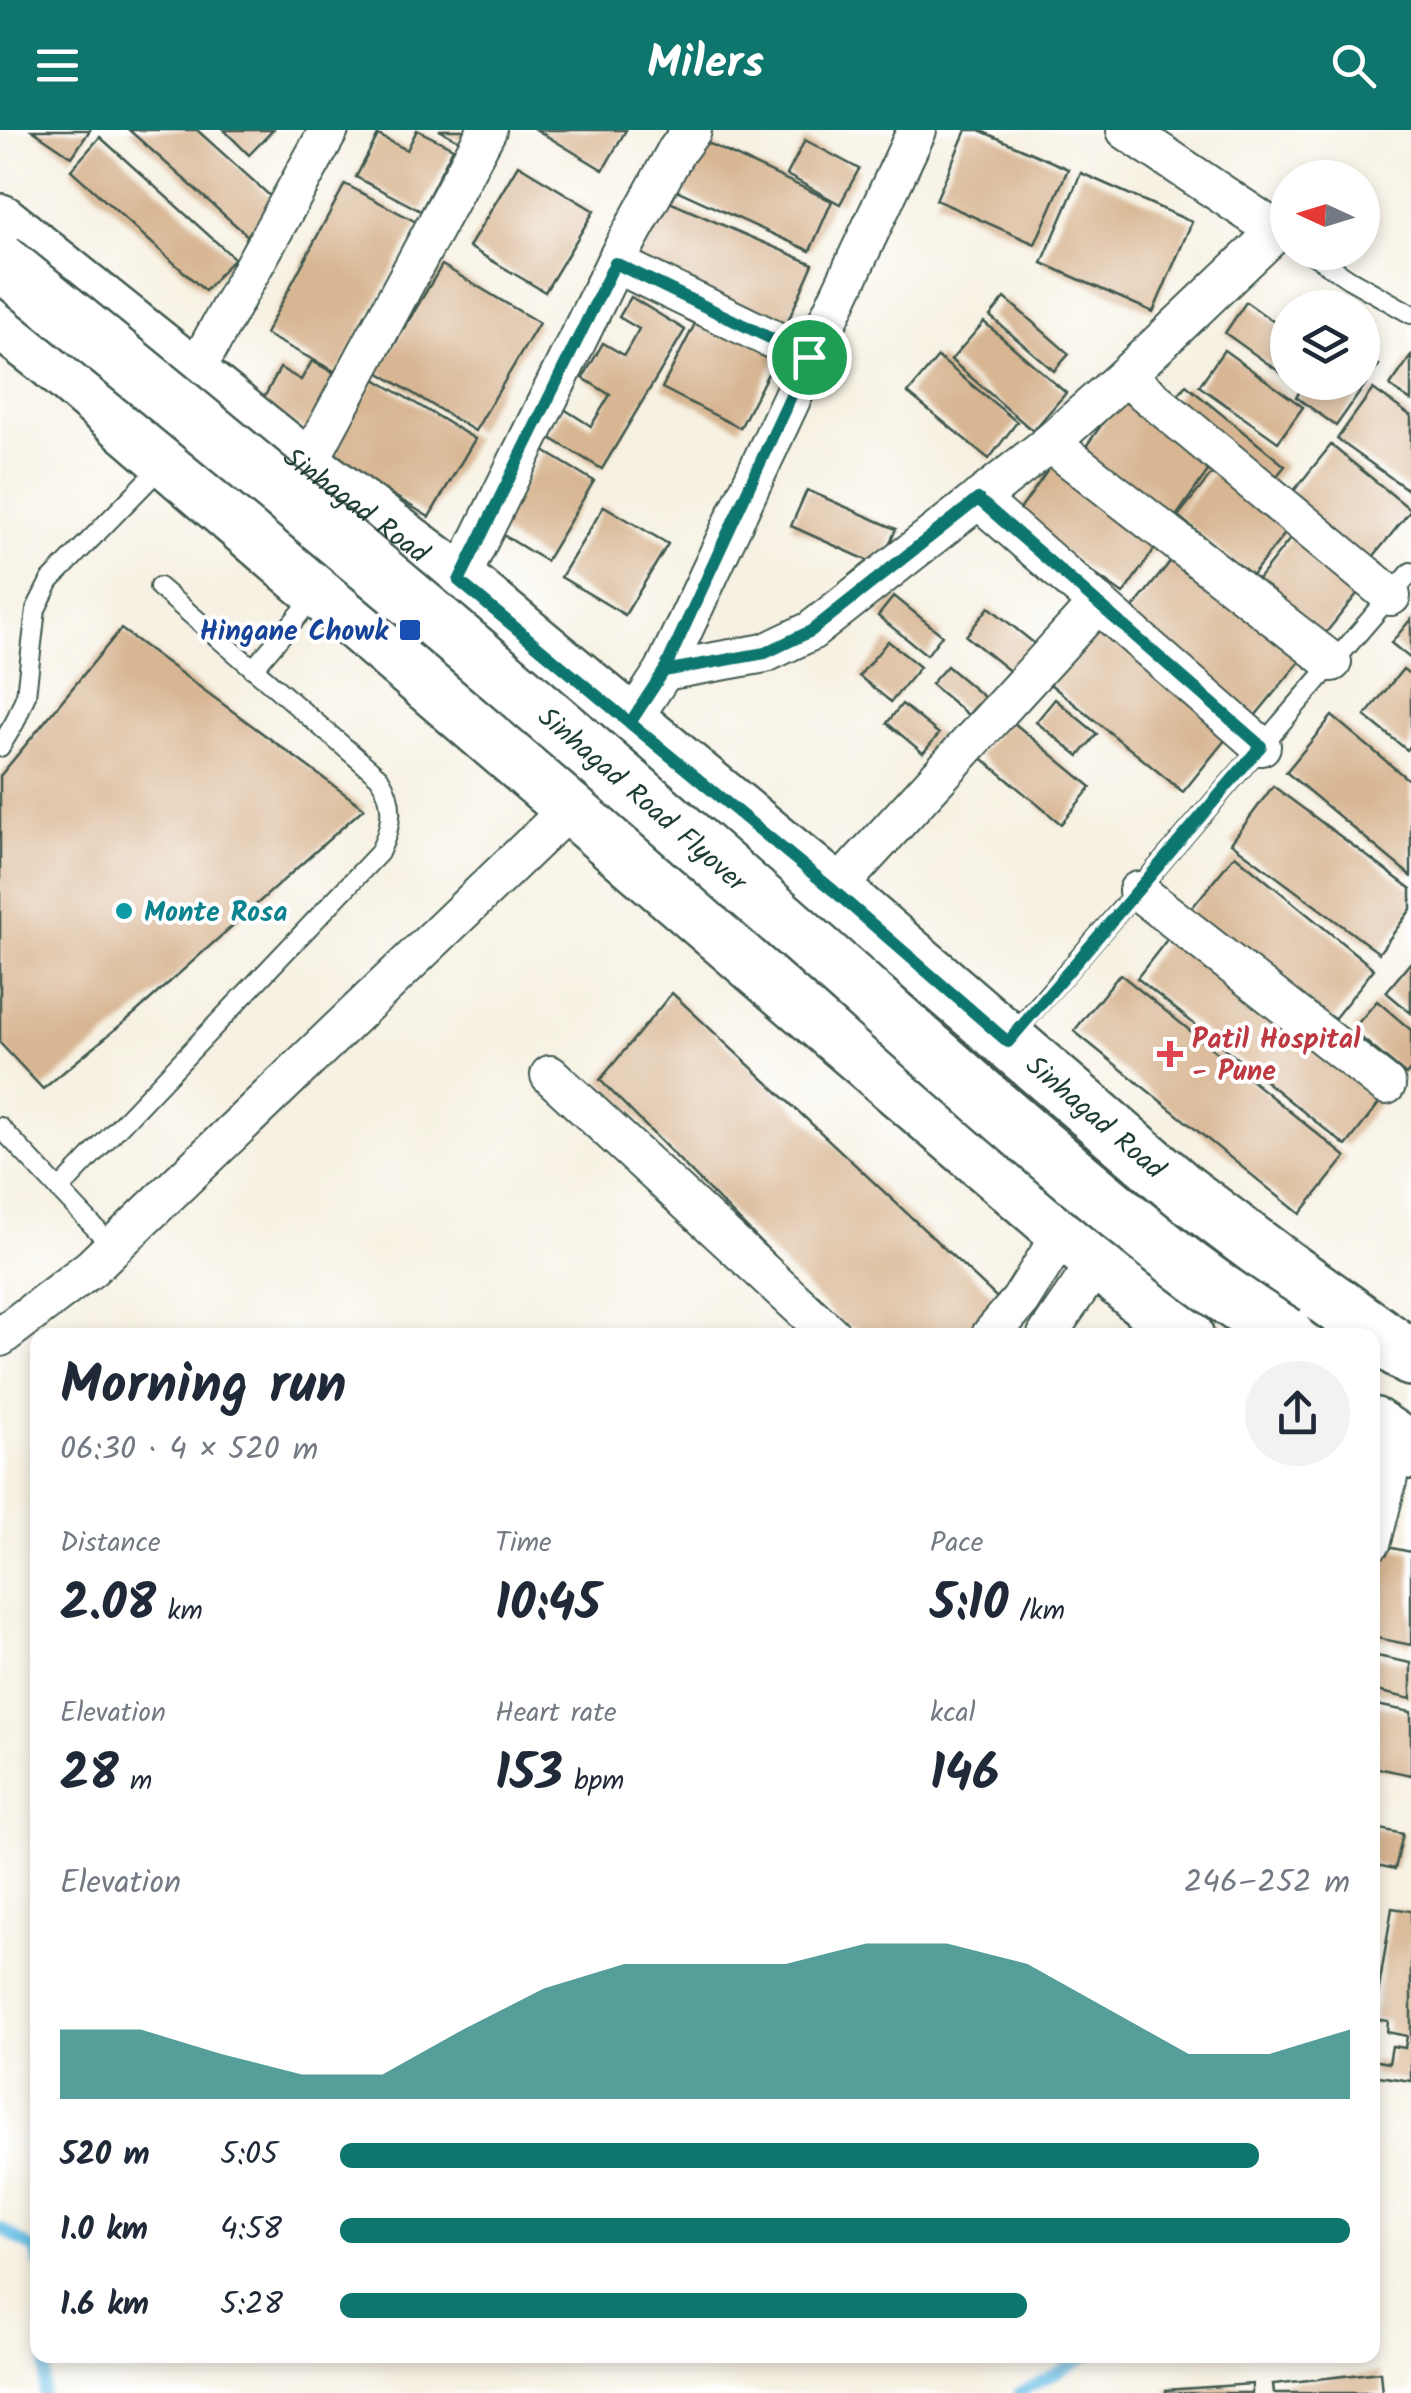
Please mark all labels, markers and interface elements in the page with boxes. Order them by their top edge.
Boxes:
text: Milers [647,29,764,101]
icon: menu [30,38,85,93]
icon: search [1326,38,1381,93]
north arrow [1270,160,1380,270]
map controls [1270,160,1380,400]
button: layers [1270,290,1380,400]
pin [767,315,852,400]
icon: arrive [782,330,837,385]
street label: Sinhagad Road [272,437,438,577]
place label: Hingane Chowk [200,610,389,655]
marker: Hingane Chowk [397,617,423,643]
street label: Sinhagad Road Flyover [527,697,757,905]
place label: Monte Rosa [144,891,287,936]
marker: Monte Rosa [113,900,135,922]
place label: Patil Hospital - Pune [1192,1018,1361,1095]
marker: Patil Hospital - Pune [1157,1041,1183,1067]
street label: Sinhagad Road [1014,1045,1175,1192]
text: Morning run [60,1344,347,1431]
button: share [1245,1361,1350,1466]
text: 06:30 · 4 × 520 m [60,1425,318,1476]
text: Distance [60,1521,161,1566]
text: Time [495,1521,552,1566]
text: Pace [930,1521,983,1566]
text: 2.08 [60,1566,156,1646]
text: 10:45 [495,1566,601,1646]
text: 5:10 [930,1566,1008,1646]
text: km [156,1589,203,1634]
text: /km [1008,1589,1065,1634]
text: Elevation [60,1691,166,1736]
text: Heart rate [495,1691,617,1736]
text: kcal [930,1691,976,1736]
text: 28 [60,1736,119,1816]
text: 153 [495,1736,563,1816]
text: 146 [930,1736,999,1816]
text: m [119,1759,152,1804]
text: bpm [563,1759,624,1804]
text: Elevation [60,1858,181,1909]
text: 246–252 m [1184,1858,1350,1909]
text: 520 m [60,2130,150,2181]
text: 5:05 [220,2130,278,2181]
text: 1.0 km [60,2205,148,2256]
text: 4:58 [220,2205,282,2256]
text: 1.6 km [60,2280,149,2331]
text: 5:28 [220,2280,283,2331]

